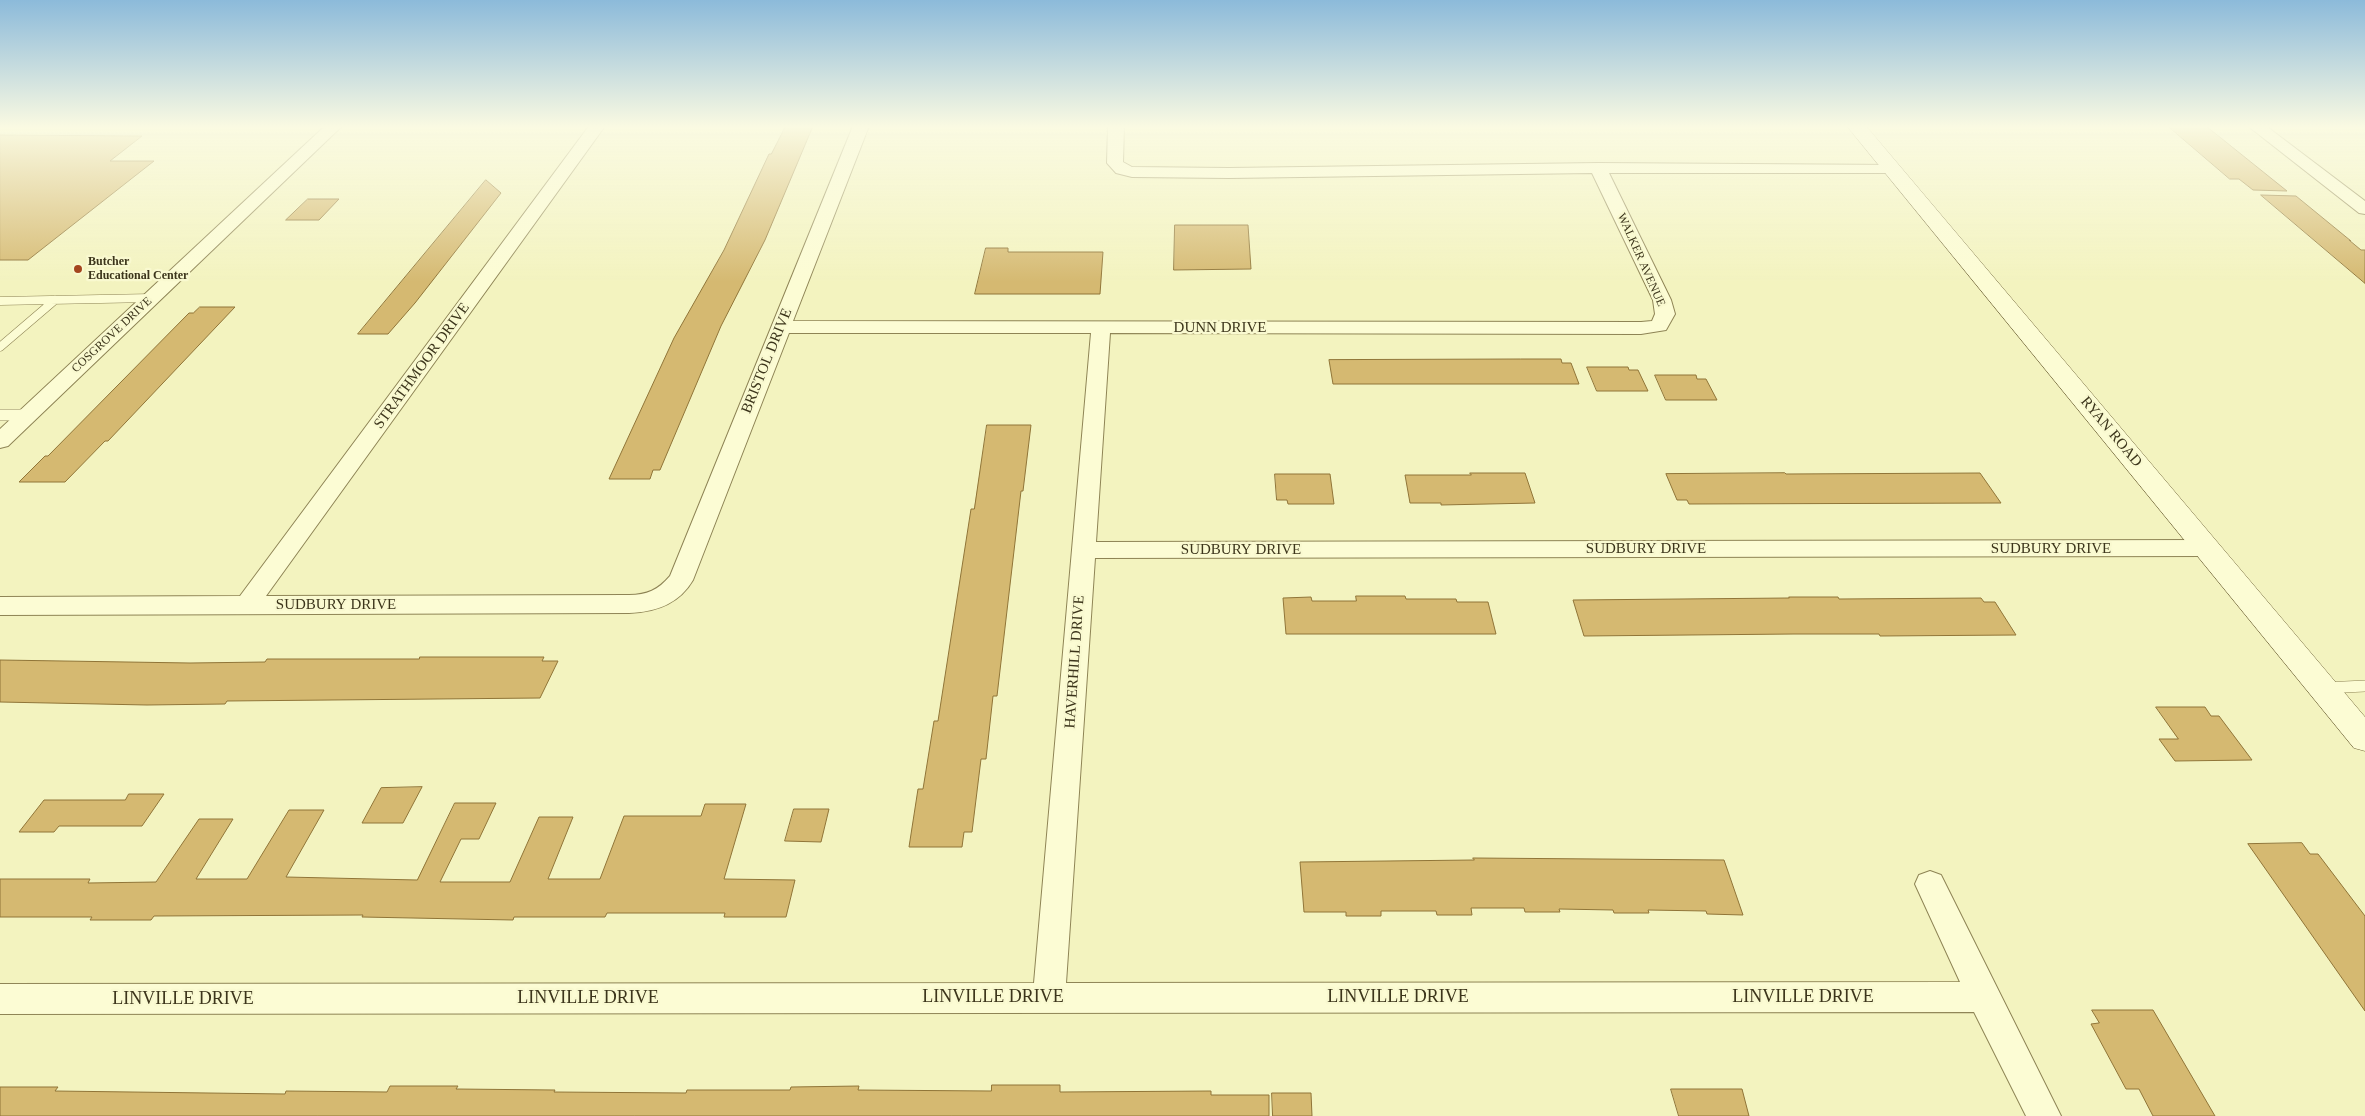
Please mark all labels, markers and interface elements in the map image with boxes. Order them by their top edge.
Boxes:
street label: WALKER AVENUE [1614,211,1668,309]
place label: Butcher Educational Center [88,255,188,283]
marker: Butcher Educational Center [72,263,84,275]
street label: COSGROVE DRIVE [69,294,155,376]
street label: STRATHMOOR DRIVE [370,300,474,432]
street label: BRISTOL DRIVE [738,306,796,416]
street label: DUNN DRIVE [1174,319,1266,337]
street label: RYAN ROAD [2076,393,2146,471]
street label: SUDBURY DRIVE [1586,540,1706,558]
street label: SUDBURY DRIVE [1991,540,2111,558]
street label: SUDBURY DRIVE [1181,541,1301,559]
street label: HAVERHILL DRIVE [1061,595,1089,729]
street label: SUDBURY DRIVE [276,596,396,614]
street label: LINVILLE DRIVE [922,986,1064,1008]
street label: LINVILLE DRIVE [1327,986,1469,1008]
street label: LINVILLE DRIVE [1732,986,1874,1008]
street label: LINVILLE DRIVE [517,987,659,1009]
street label: LINVILLE DRIVE [112,988,254,1010]

